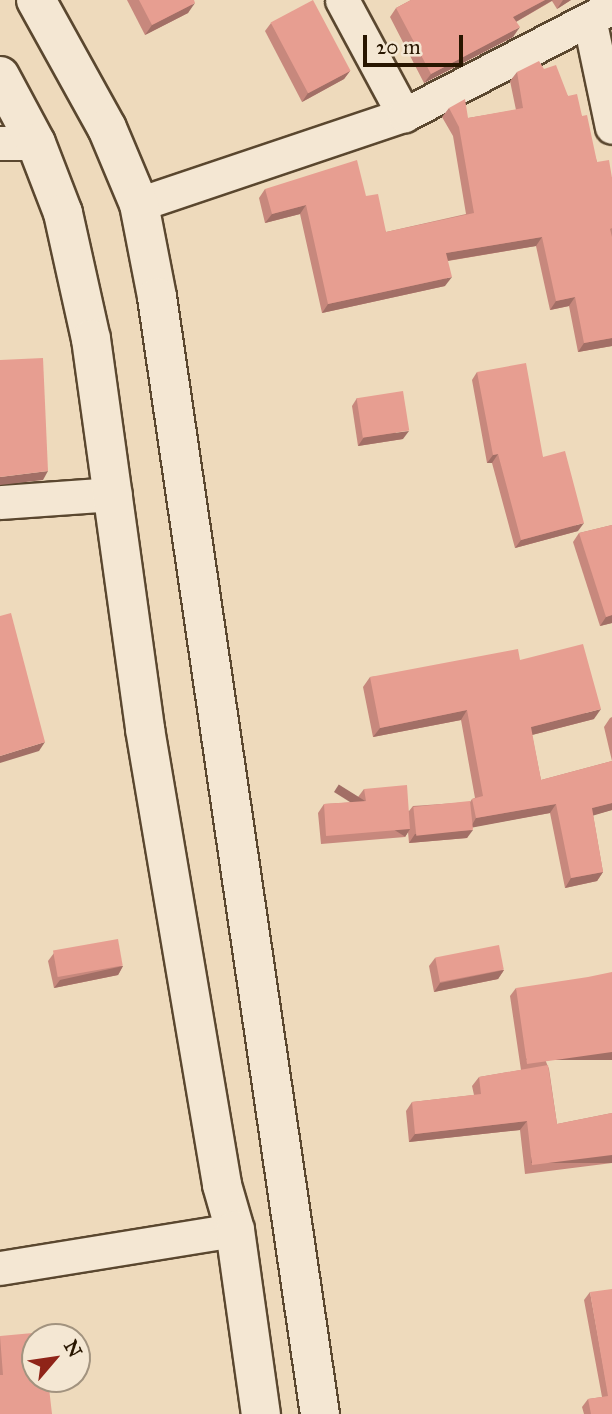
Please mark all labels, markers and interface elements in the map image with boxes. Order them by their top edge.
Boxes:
scale bar [367,21,467,65]
text: 20 m [376,34,421,60]
north arrow [21,1323,91,1393]
text: N [59,1336,87,1361]

